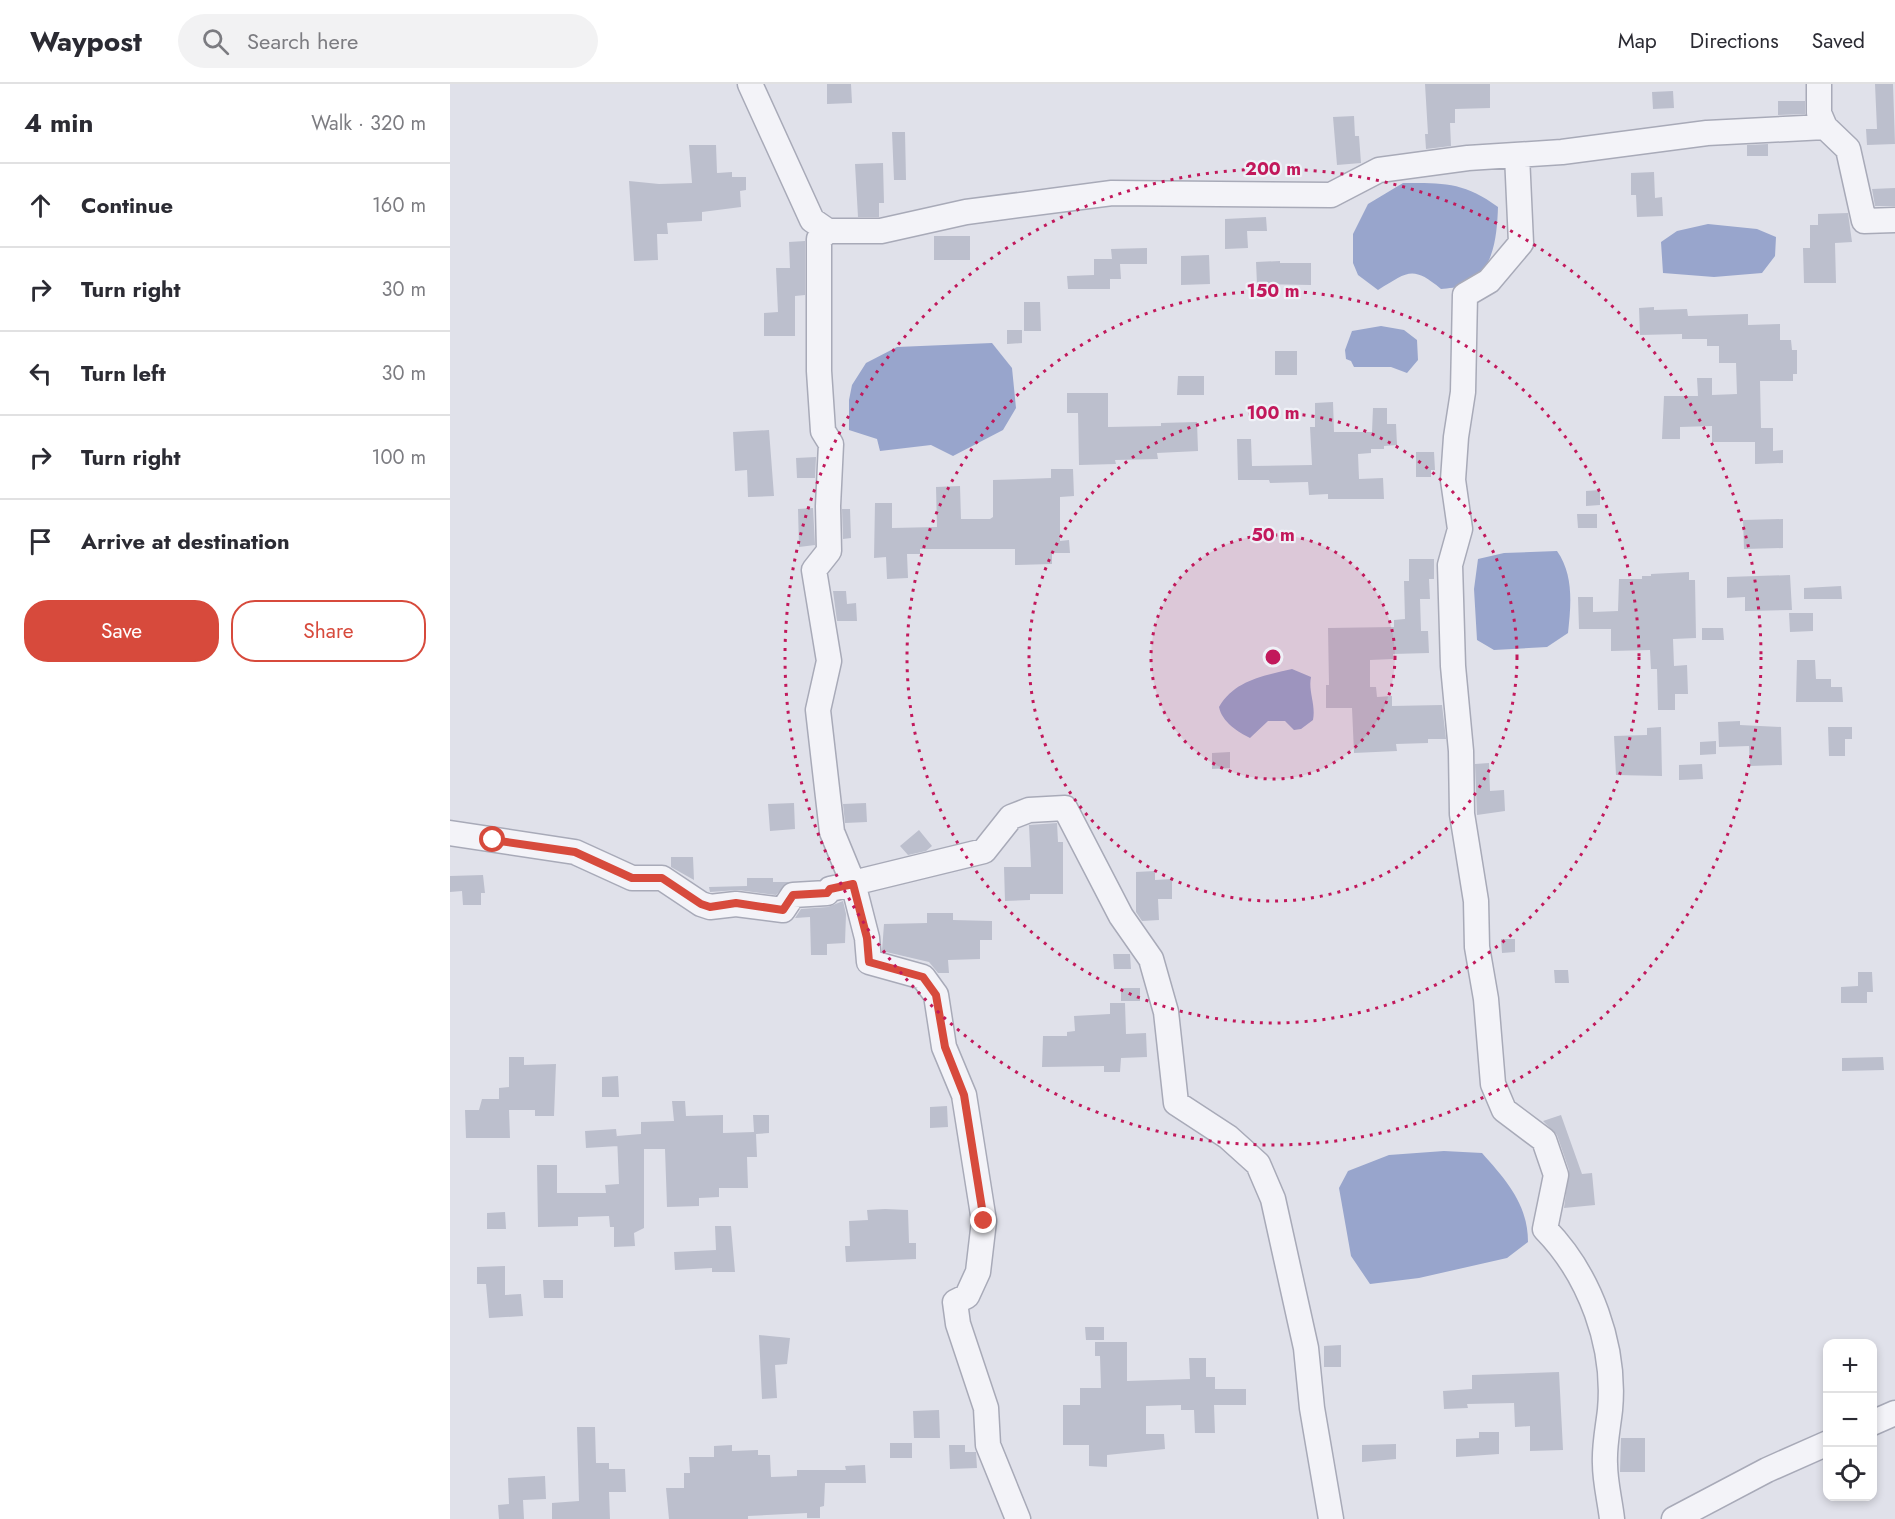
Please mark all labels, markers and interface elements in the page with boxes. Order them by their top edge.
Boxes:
search box [178,14,598,68]
text: Waypost [30,21,142,62]
icon: search [199,25,232,58]
text: Search here [247,25,358,57]
text: Map [1618,26,1657,56]
text: Directions [1690,26,1779,56]
text: Saved [1812,26,1865,56]
text: 4 min [24,104,93,142]
text: Walk · 320 m [311,109,426,138]
text: 200 m [1245,156,1301,182]
icon: ahead [24,189,57,222]
text: Continue [81,189,173,221]
text: 160 m [372,191,426,220]
icon: right [24,273,57,306]
text: Turn right [81,273,181,305]
text: 30 m [381,275,426,304]
text: 150 m [1247,278,1299,304]
icon: left [24,357,57,390]
text: Turn left [81,357,166,389]
text: 30 m [381,359,426,388]
text: 100 m [1246,400,1300,426]
icon: right [24,441,57,474]
text: Turn right [81,441,181,473]
text: 100 m [371,443,426,472]
text: 50 m [1251,522,1295,548]
icon: arrive [24,525,57,558]
text: Arrive at destination [81,525,290,557]
button: Save [24,600,219,662]
button: Share [231,600,426,662]
centre of rings [1263,647,1283,667]
route start [479,826,505,852]
route end [970,1207,996,1233]
map controls [1823,1339,1877,1501]
button: + [1823,1339,1877,1393]
button: − [1823,1393,1877,1447]
button: locate [1823,1447,1877,1501]

